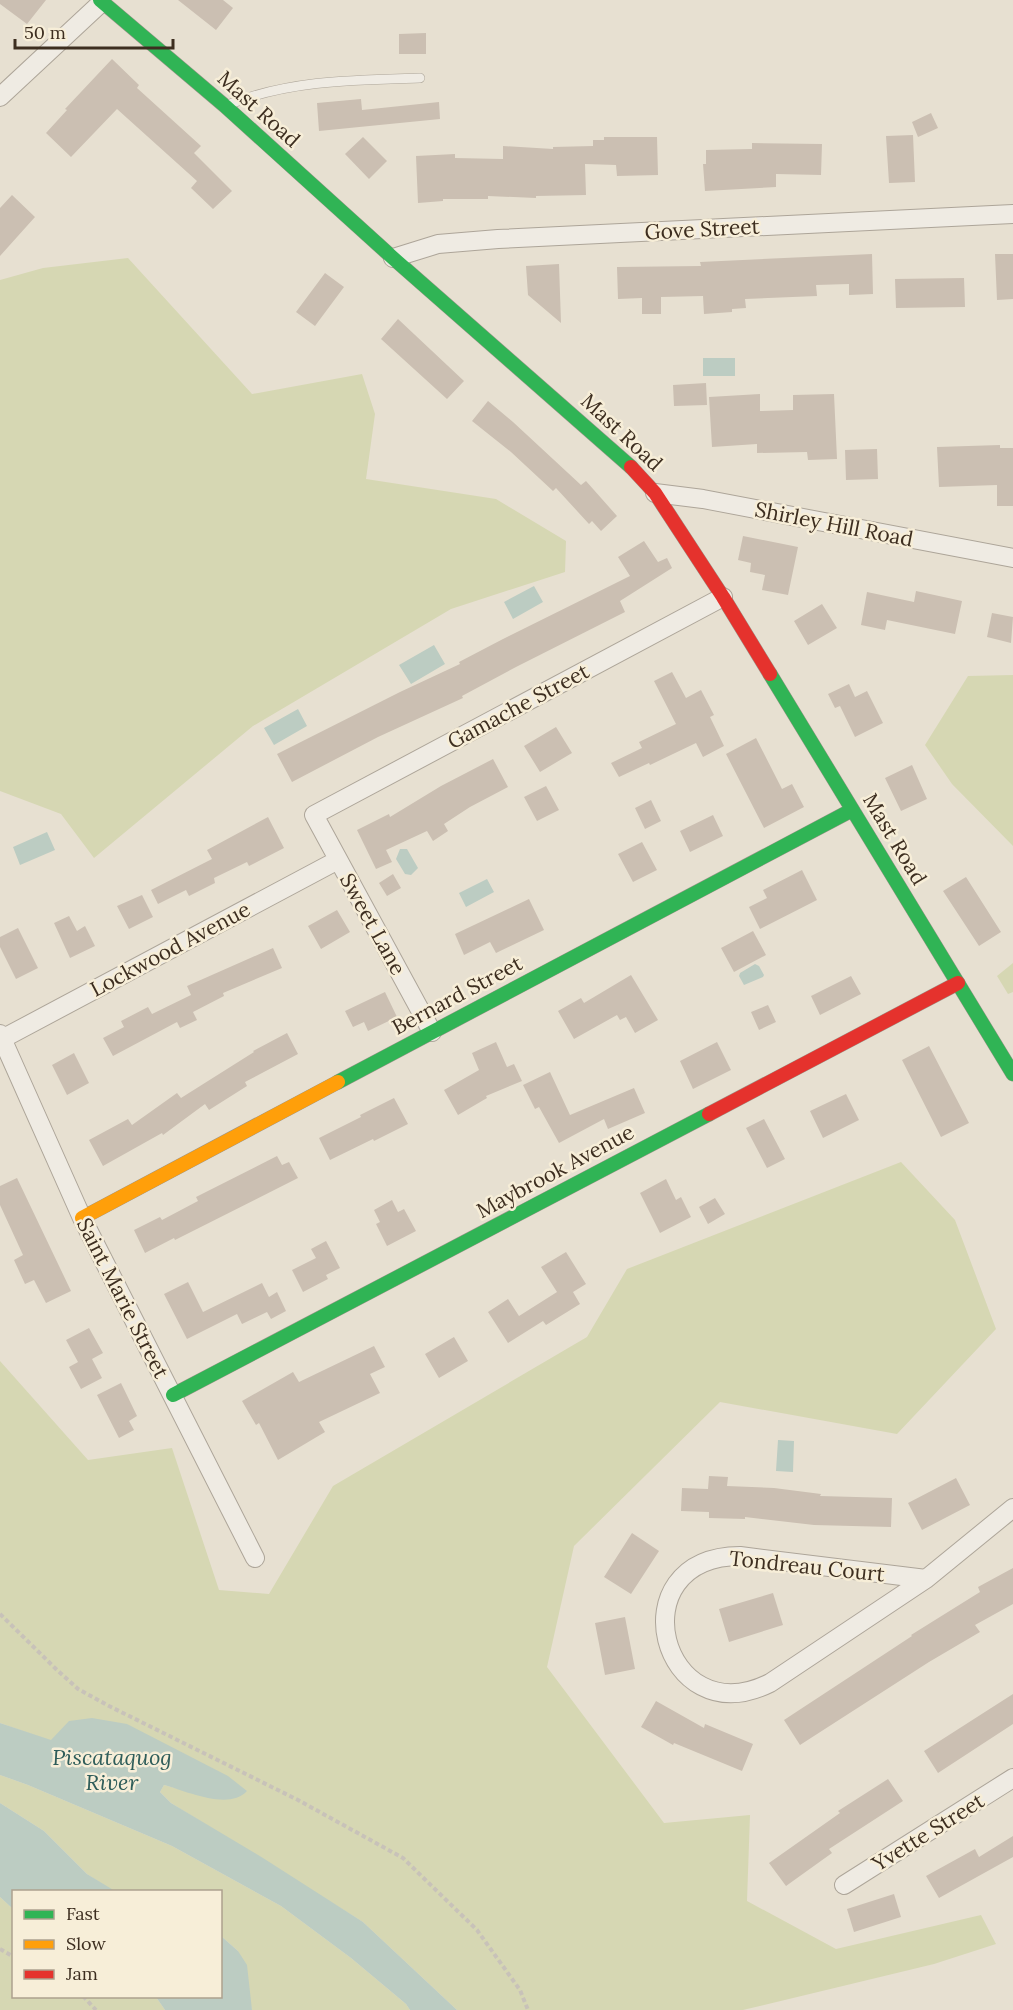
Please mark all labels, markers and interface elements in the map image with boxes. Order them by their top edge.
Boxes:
scale bar [15,12,172,50]
text: 50 m [24,21,66,44]
street label: Mast Road [212,65,306,153]
street label: Gove Street [644,212,761,245]
street label: Mast Road [575,387,669,477]
street label: Shirley Hill Road [753,495,915,553]
street label: Gamache Street [443,657,594,755]
street label: Mast Road [857,788,933,890]
street label: Sweet Lane [334,868,412,980]
street label: Lockwood Avenue [85,895,255,1003]
street label: Bernard Street [387,949,528,1041]
street label: Maybrook Avenue [472,1118,638,1224]
street label: Saint Marie Street [71,1213,175,1383]
street label: Tondreau Court [728,1544,887,1588]
water label: Piscataquog River [52,1743,172,1796]
street label: Yvette Street [866,1786,990,1878]
legend [12,1890,222,1998]
text: Fast [66,1902,100,1925]
text: Slow [66,1932,106,1955]
text: Jam [65,1962,98,1985]

